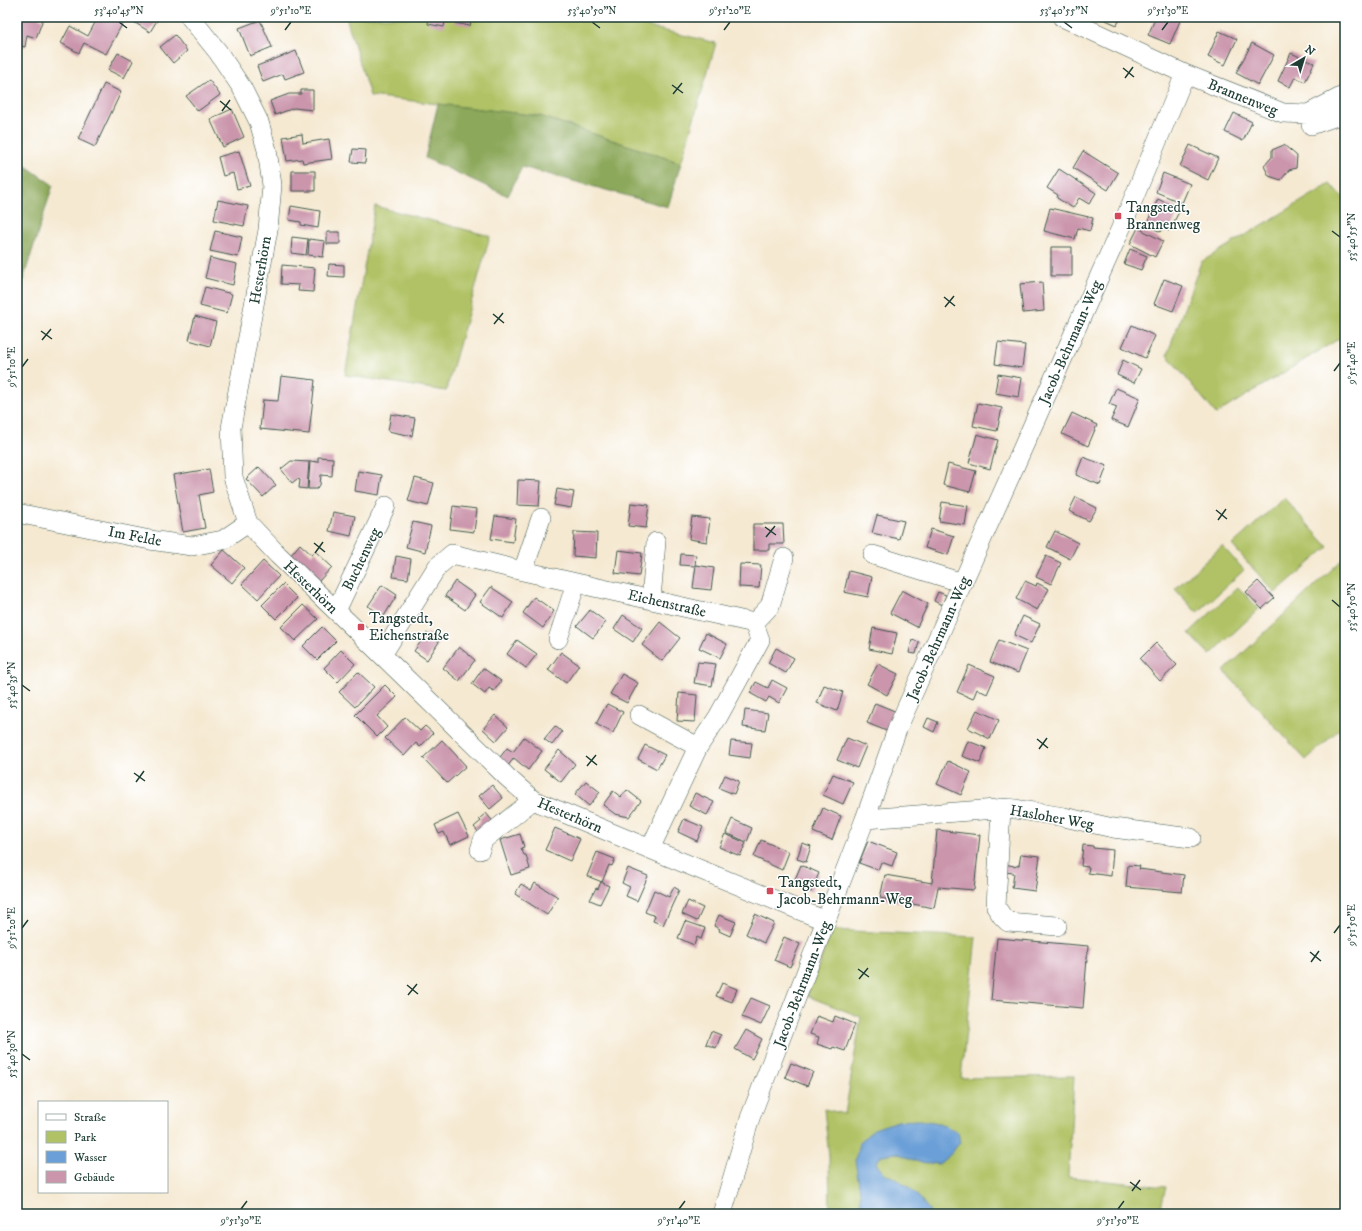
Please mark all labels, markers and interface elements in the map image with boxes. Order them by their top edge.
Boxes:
text: 53°40'45"N [94,5,144,17]
text: 9°51'10"E [270,5,311,17]
text: 53°40'50"N [567,5,617,17]
text: 9°51'20"E [708,5,751,17]
text: 53°40'55"N [1040,5,1088,17]
text: 9°51'30"E [1147,5,1188,17]
north arrow [1284,38,1324,78]
text: N [1302,43,1317,59]
street label: Brannenweg [1205,75,1281,120]
place label: Tangstedt, Brannenweg [1126,198,1201,234]
marker: Tangstedt, Brannenweg [1113,211,1123,221]
text: 53°40'55"N [1346,213,1358,261]
street label: Hesterhörn [245,235,276,306]
street label: Jacob-Behrmann-Weg [1034,276,1107,409]
text: 9°51'40"E [1346,342,1358,385]
text: 9°51'10"E [6,347,18,388]
street label: Im Felde [107,522,163,551]
street label: Buchenweg [338,524,385,594]
street label: Hesterhörn [279,557,342,618]
street label: Jacob-Behrmann-Weg [902,572,975,705]
text: 53°40'50"N [1346,582,1358,632]
street label: Eichenstraße [626,585,708,622]
place label: Tangstedt, Eichenstraße [369,609,449,645]
marker: Tangstedt, Eichenstraße [356,622,366,632]
text: 53°40'35"N [6,661,18,709]
street label: Hesterhörn [535,793,605,838]
street label: Hasloher Weg [1008,801,1096,834]
place label: Tangstedt, Jacob-Behrmann-Weg [776,873,913,909]
marker: Tangstedt, Jacob-Behrmann-Weg [765,886,775,896]
text: 9°51'50"E [1346,904,1358,947]
text: 9°51'20"E [6,907,18,950]
street label: Jacob-Behrmann-Weg [769,918,836,1052]
text: 53°40'30"N [6,1030,18,1078]
legend [38,1101,168,1193]
text: Straße [74,1110,106,1125]
text: Park [74,1130,96,1145]
text: Wasser [73,1150,107,1165]
text: Gebäude [74,1170,115,1185]
text: 9°51'30"E [220,1215,261,1227]
text: 9°51'40"E [657,1215,700,1227]
text: 9°51'50"E [1096,1215,1139,1227]

